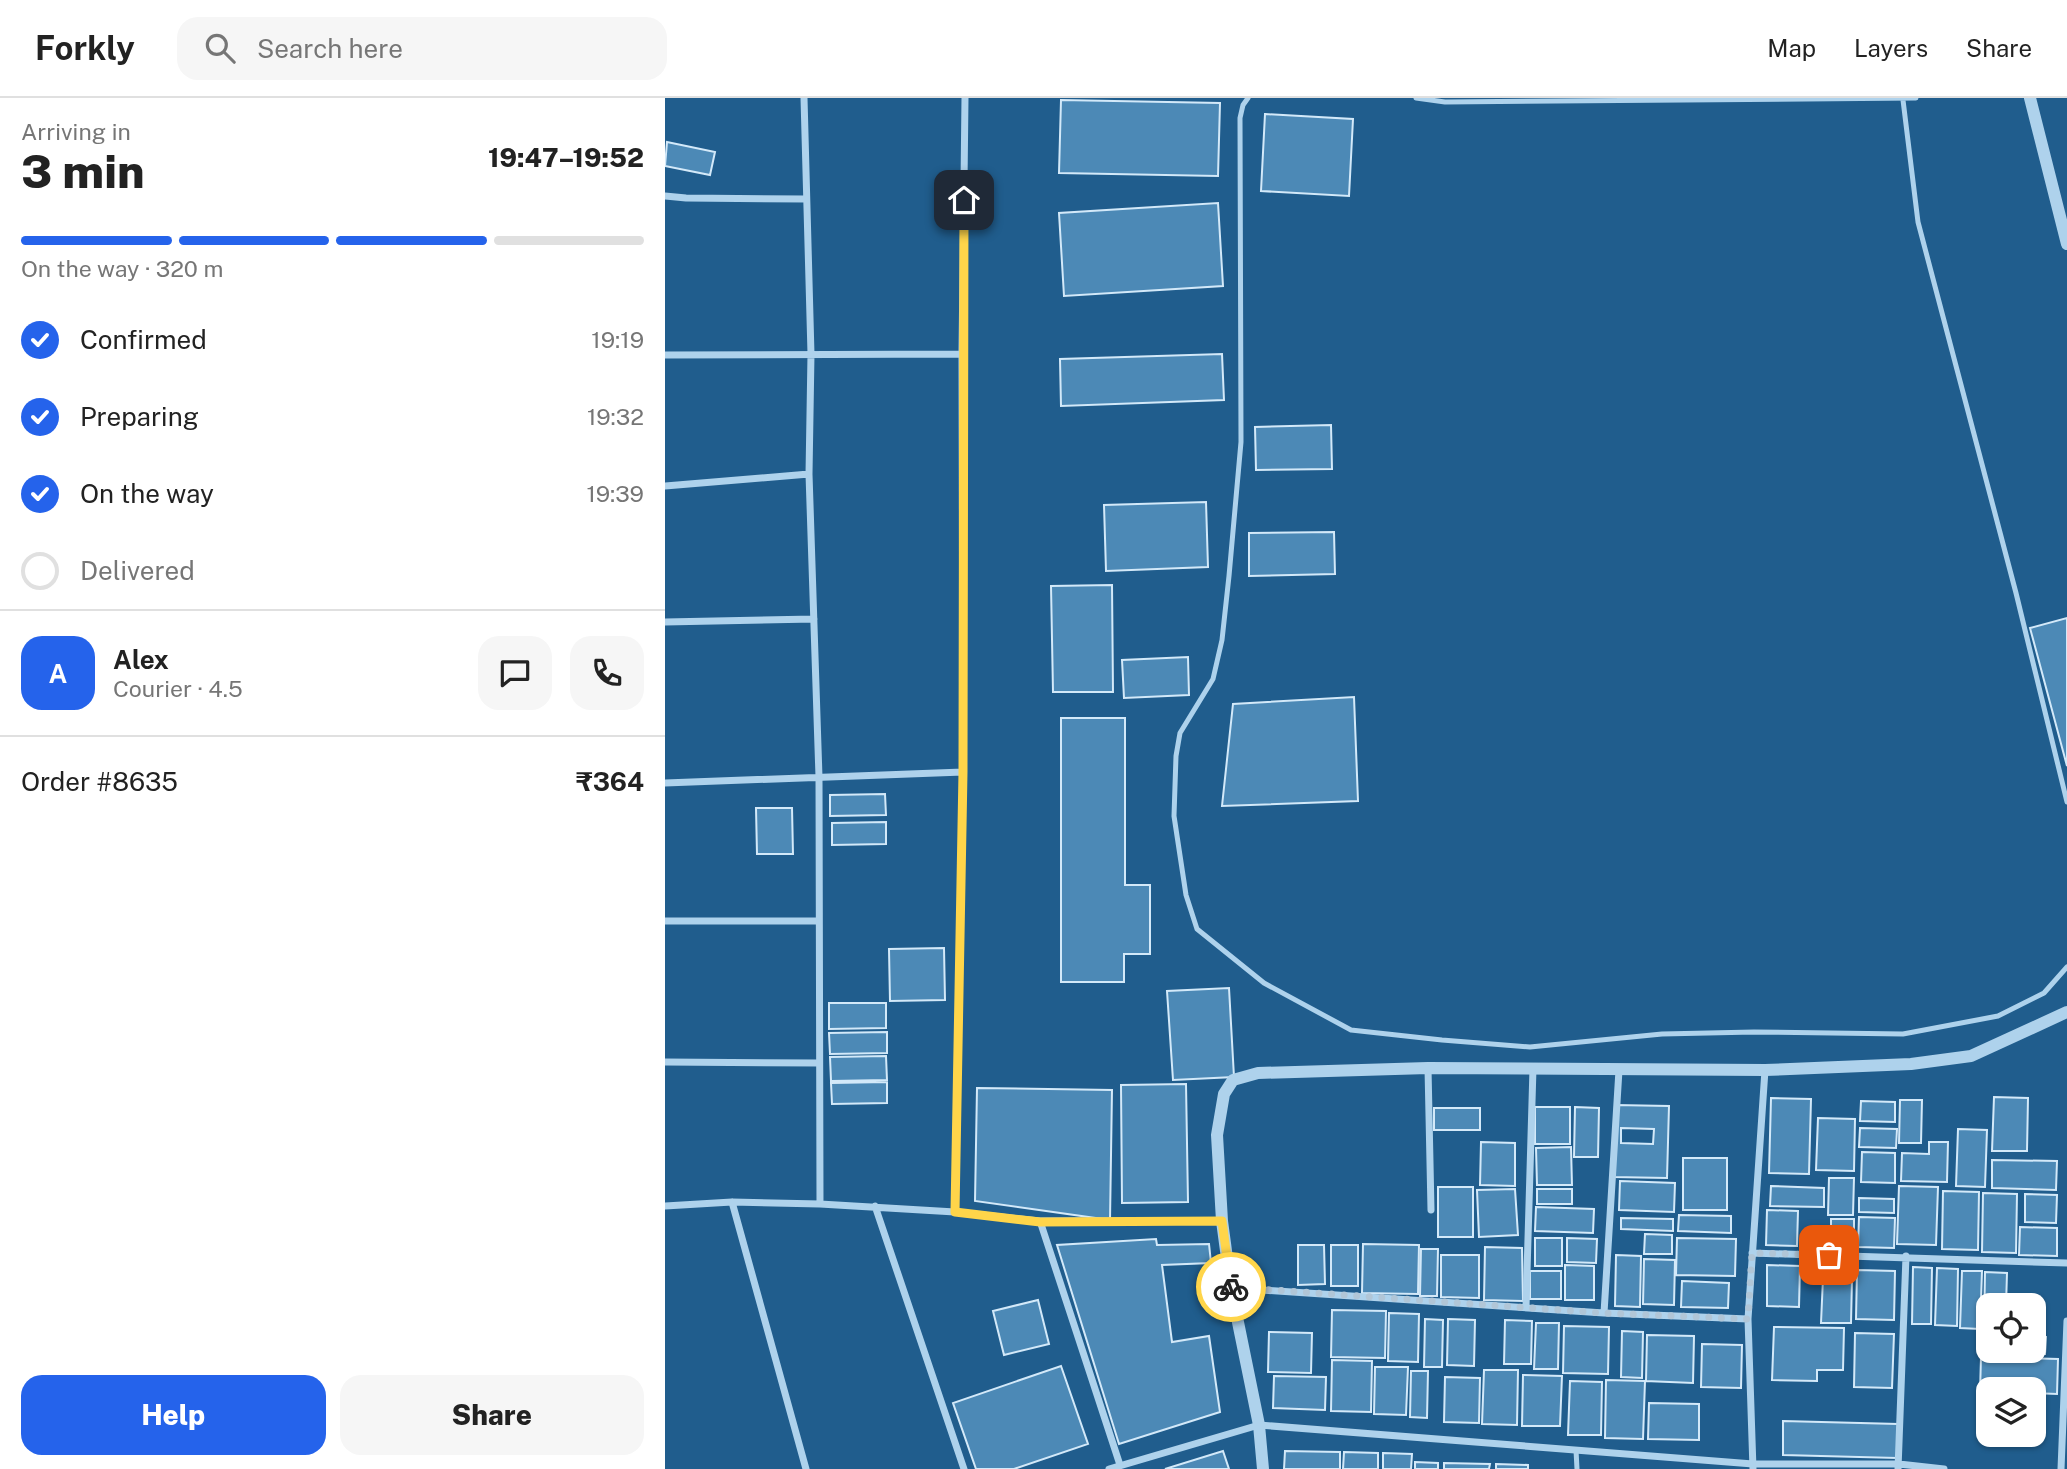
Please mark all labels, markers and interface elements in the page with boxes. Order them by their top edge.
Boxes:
search box [177,17,667,80]
text: Forkly [35,29,135,67]
icon: search [201,29,239,67]
text: Search here [257,33,403,64]
text: Map [1767,34,1816,62]
text: Layers [1854,34,1928,62]
text: Share [1966,34,2032,62]
text: Arriving in [21,118,131,145]
text: 19:47–19:52 [488,142,644,173]
text: 3 min [21,144,145,198]
pin [934,170,994,230]
icon: home [945,181,983,219]
text: On the way · 320 m [21,255,223,282]
icon: check [21,321,59,359]
text: Confirmed [80,324,207,355]
text: 19:19 [591,326,644,353]
icon: check [21,398,59,436]
text: Preparing [80,401,199,432]
text: 19:32 [587,403,644,430]
icon: check [21,475,59,513]
text: On the way [80,478,214,509]
text: 19:39 [586,480,644,507]
text: Delivered [80,555,195,586]
button: chat [478,636,552,710]
button: phone [570,636,644,710]
text: Alex [113,644,169,675]
text: A [49,658,67,689]
text: Courier · 4.5 [113,675,243,702]
text: Order #8635 [21,766,178,797]
text: ₹364 [576,766,644,797]
pin [1799,1225,1859,1285]
icon: bag [1810,1236,1848,1274]
courier [1196,1252,1266,1322]
icon: bike [1212,1268,1250,1306]
map controls [1976,1293,2046,1447]
button: locate [1976,1293,2046,1363]
button: Help [21,1375,326,1455]
button: Share [340,1375,644,1455]
button: layers [1976,1377,2046,1447]

